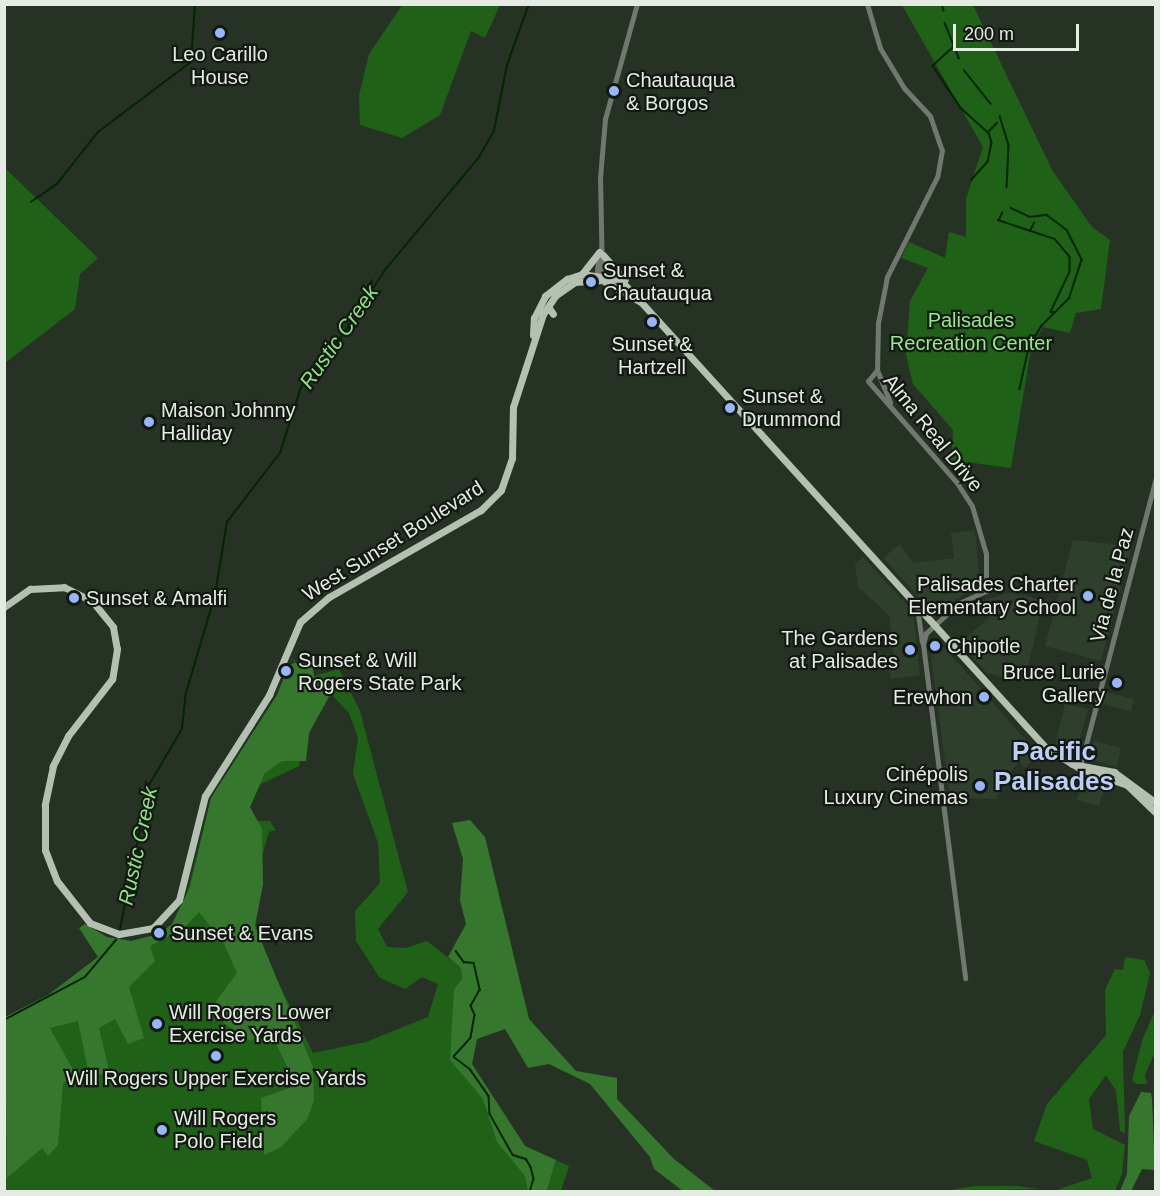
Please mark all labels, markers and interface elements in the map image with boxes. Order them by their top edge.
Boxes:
scale bar [956,12,1082,50]
text: 200 m [964,24,1014,44]
marker: Leo Carillo House [213,26,227,40]
place label: Leo Carillo House [172,42,268,89]
place label: Chautauqua & Borgos [626,68,735,115]
marker: Chautauqua & Borgos [607,84,621,98]
place label: Sunset & Chautauqua [603,258,712,305]
marker: Sunset & Chautauqua [584,275,598,289]
water label: Rustic Creek [294,281,384,393]
park label: Palisades Recreation Center [890,309,1052,356]
marker: Sunset & Hartzell [645,315,659,329]
place label: Sunset & Hartzell [611,332,693,379]
street label: Alma Real Drive [878,369,988,497]
place label: Sunset & Drummond [742,384,841,431]
place label: Maison Johnny Halliday [161,398,296,445]
marker: Sunset & Drummond [723,401,737,415]
marker: Maison Johnny Halliday [142,415,156,429]
street label: West Sunset Boulevard [298,476,488,606]
street label: Via de la Paz [1085,525,1139,645]
place label: Palisades Charter Elementary School [908,572,1076,619]
place label: Sunset & Amalfi [86,586,228,610]
marker: Palisades Charter Elementary School [1081,589,1095,603]
marker: Sunset & Amalfi [67,591,81,605]
place label: The Gardens at Palisades [781,626,898,673]
place label: Chipotle [947,634,1020,658]
marker: Chipotle [928,639,942,653]
marker: The Gardens at Palisades [903,643,917,657]
place label: Sunset & Will Rogers State Park [298,648,461,695]
place label: Bruce Lurie Gallery [1003,660,1105,707]
marker: Sunset & Will Rogers State Park [279,664,293,678]
marker: Bruce Lurie Gallery [1110,676,1124,690]
place label: Erewhon [893,685,972,709]
marker: Erewhon [977,690,991,704]
district label: Pacific Palisades [994,736,1114,798]
place label: Cinépolis Luxury Cinemas [823,762,968,809]
marker: Cinépolis Luxury Cinemas [973,779,987,793]
water label: Rustic Creek [113,785,163,907]
place label: Sunset & Evans [171,921,313,945]
marker: Sunset & Evans [152,926,166,940]
place label: Will Rogers Lower Exercise Yards [169,1000,331,1047]
marker: Will Rogers Lower Exercise Yards [150,1017,164,1031]
marker: Will Rogers Upper Exercise Yards [209,1049,223,1063]
place label: Will Rogers Upper Exercise Yards [66,1066,366,1090]
place label: Will Rogers Polo Field [174,1106,276,1153]
marker: Will Rogers Polo Field [155,1123,169,1137]

